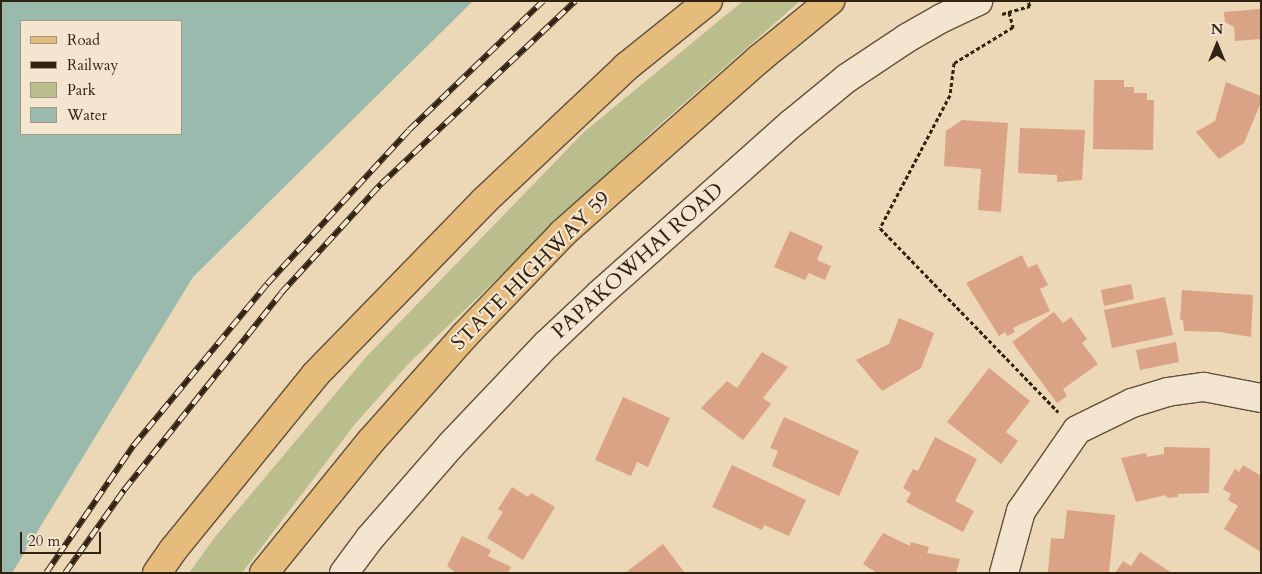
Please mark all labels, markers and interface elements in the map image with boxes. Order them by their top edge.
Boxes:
legend [20,20,182,135]
north arrow [1192,20,1242,70]
text: N [1211,20,1223,39]
text: Road [67,30,100,50]
text: Railway [67,55,118,75]
text: Park [67,80,96,100]
text: Water [67,105,107,125]
street label: PAPAKOWHAI ROAD [547,177,729,345]
street label: STATE HIGHWAY 59 [446,186,616,356]
scale bar [22,522,104,554]
text: 20 m [28,531,60,551]

